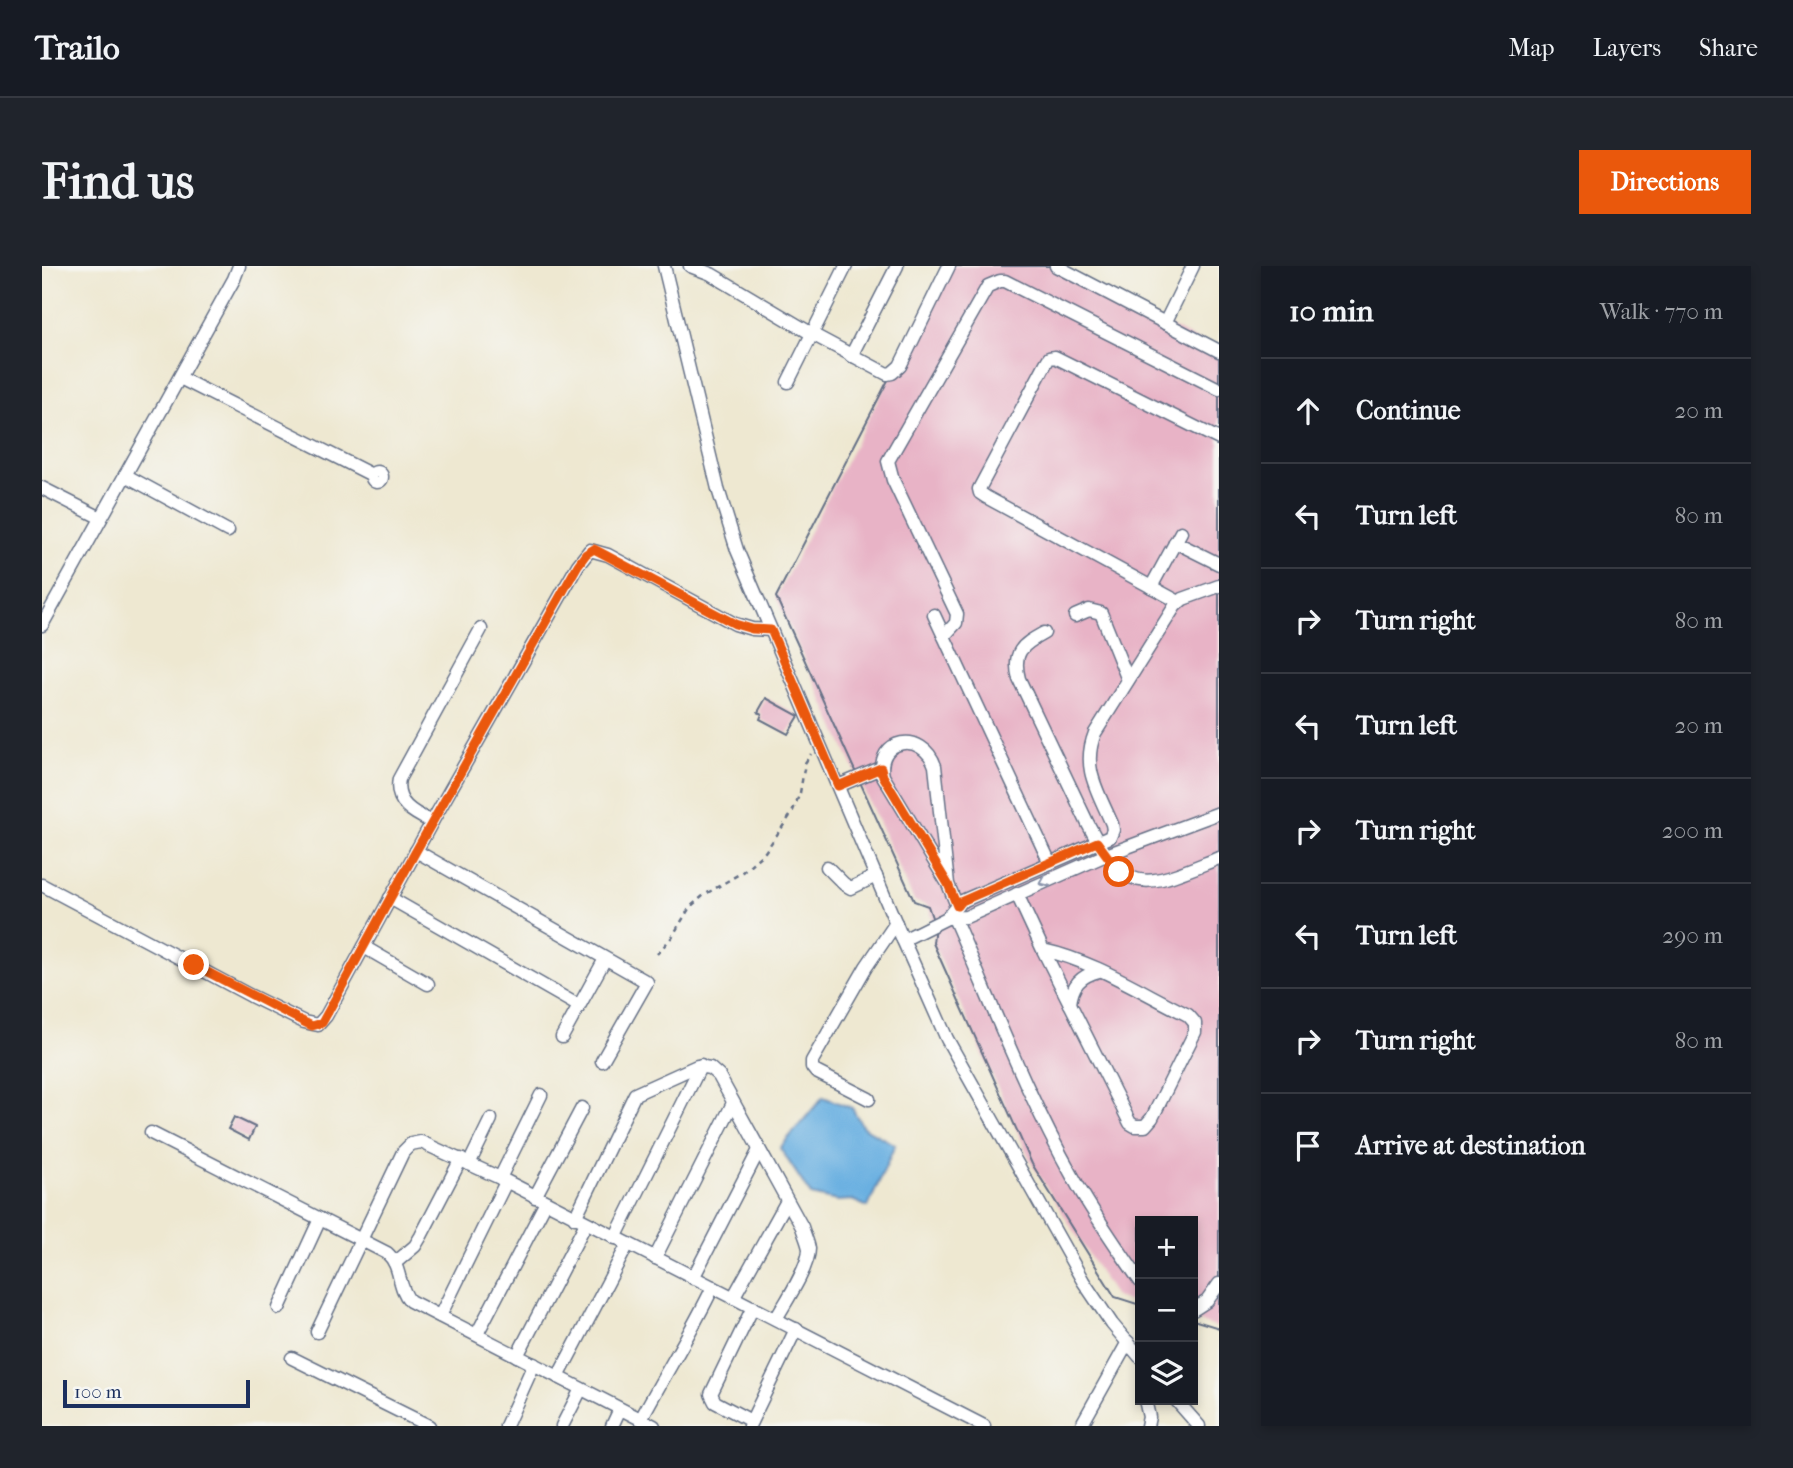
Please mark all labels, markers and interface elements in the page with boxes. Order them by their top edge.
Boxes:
text: Trailo [35,29,120,68]
text: Map [1509,34,1555,62]
text: Layers [1593,34,1661,62]
text: Share [1699,34,1758,62]
button: Directions [1579,150,1751,214]
text: Find us [42,153,194,211]
text: 10 min [1289,294,1374,329]
text: Walk · 770 m [1600,298,1723,325]
icon: ahead [1289,392,1327,430]
text: Continue [1356,395,1461,426]
text: 20 m [1674,397,1723,424]
icon: left [1289,497,1327,535]
text: Turn left [1356,500,1457,531]
text: 80 m [1675,502,1723,529]
icon: right [1289,602,1327,640]
text: Turn right [1356,605,1476,636]
text: 80 m [1675,607,1723,634]
icon: left [1289,707,1327,745]
text: Turn left [1356,710,1457,741]
text: 20 m [1674,712,1723,739]
icon: right [1289,812,1327,850]
text: Turn right [1356,815,1476,846]
text: 200 m [1662,817,1723,844]
route start [1103,856,1134,887]
one-way arrow [1039,874,1051,888]
icon: left [1289,917,1327,955]
text: Turn left [1356,920,1457,951]
text: 290 m [1662,922,1723,949]
route end [178,949,209,980]
icon: right [1289,1022,1327,1060]
text: Turn right [1356,1025,1476,1056]
text: 80 m [1675,1027,1723,1054]
icon: arrive [1289,1127,1327,1165]
text: Arrive at destination [1356,1130,1586,1161]
map controls [1135,1216,1198,1405]
button: + [1135,1216,1198,1279]
button: − [1135,1279,1198,1342]
button: layers [1135,1342,1198,1405]
scale bar [63,1377,250,1409]
text: 100 m [74,1381,122,1403]

